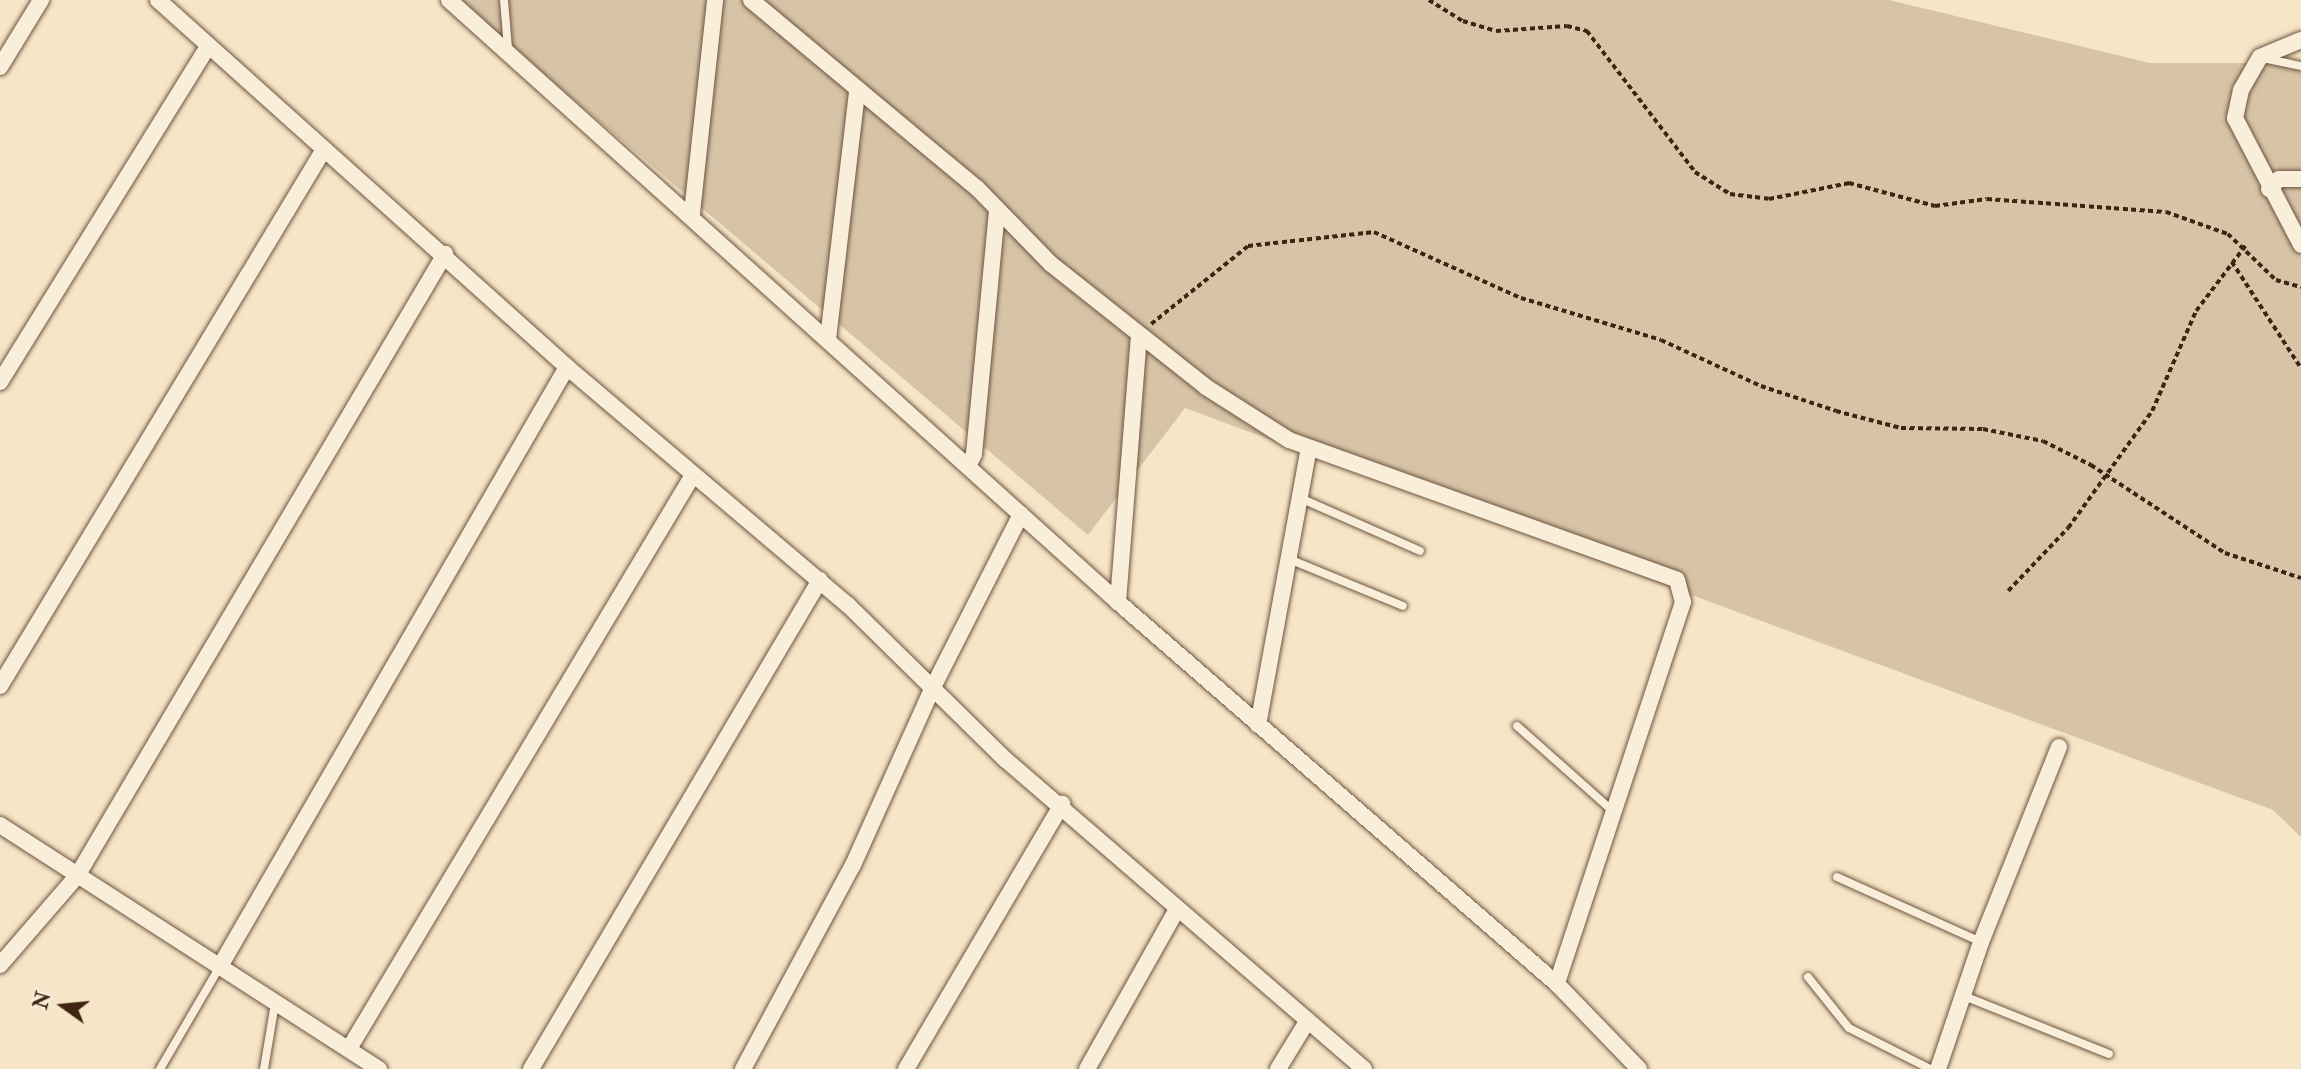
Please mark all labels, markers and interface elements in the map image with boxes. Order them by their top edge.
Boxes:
north arrow [28,971,98,1041]
text: N [29,989,57,1012]

